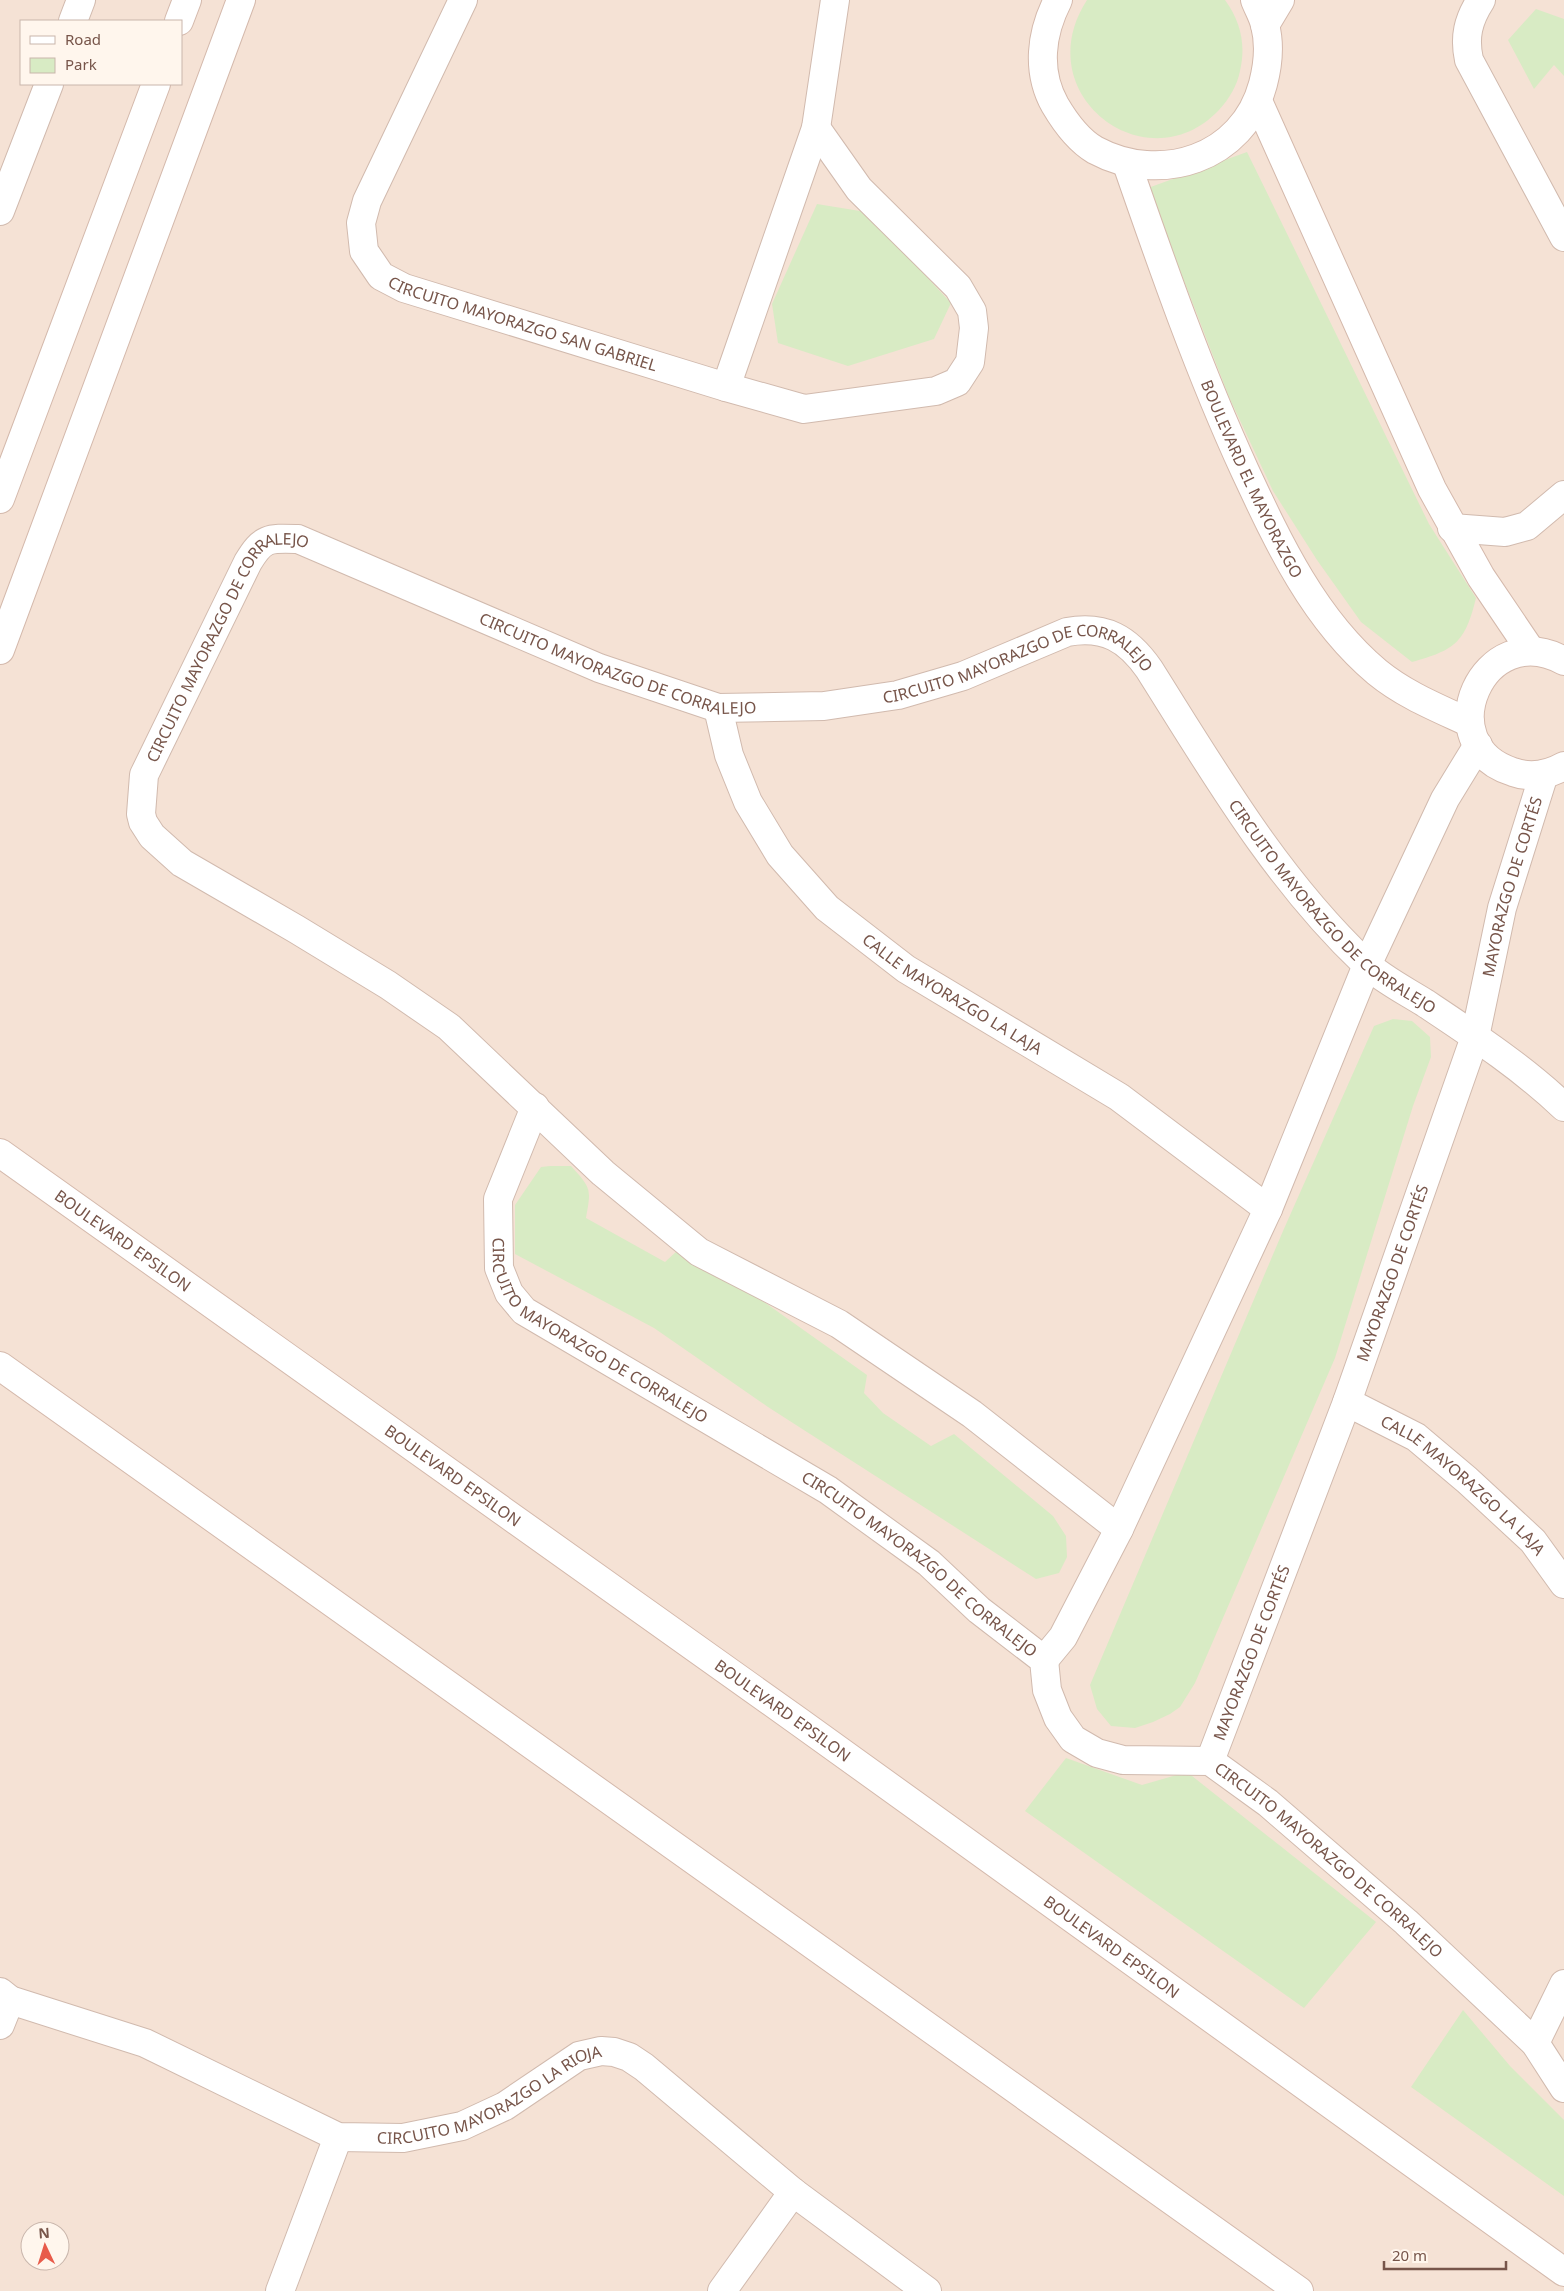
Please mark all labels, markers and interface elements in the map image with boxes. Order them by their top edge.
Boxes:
legend [20,20,182,85]
text: Road [65,29,101,49]
text: Park [65,54,97,74]
street label: CIRCUITO MAYORAZGO SAN GABRIEL [384,271,660,376]
street label: BOULEVARD EL MAYORAZGO [1196,376,1308,582]
street label: CIRCUITO MAYORAZGO DE CORRALEJO [141,528,313,766]
street label: CIRCUITO MAYORAZGO DE CORRALEJO [476,607,757,720]
street label: CIRCUITO MAYORAZGO DE CORRALEJO [881,619,1158,708]
street label: MAYORAZGO DE CORTÉS [1477,794,1547,979]
street label: CIRCUITO MAYORAZGO DE CORRALEJO [1224,795,1441,1019]
street label: CALLE MAYORAZGO LA LAJA [858,928,1047,1060]
street label: MAYORAZGO DE CORTÉS [1351,1181,1434,1364]
street label: BOULEVARD EPSILON [50,1184,196,1297]
street label: CIRCUITO MAYORAZGO DE CORRALEJO [488,1237,712,1428]
street label: CALLE MAYORAZGO LA LAJA [1377,1410,1551,1560]
street label: BOULEVARD EPSILON [380,1419,526,1531]
street label: CIRCUITO MAYORAZGO DE CORRALEJO [798,1466,1042,1662]
street label: MAYORAZGO DE CORTÉS [1208,1562,1295,1744]
street label: BOULEVARD EPSILON [710,1654,855,1767]
street label: CIRCUITO MAYORAZGO DE CORRALEJO [1210,1757,1448,1962]
street label: BOULEVARD EPSILON [1039,1890,1184,2003]
street label: CIRCUITO MAYORAZGO LA RIOJA [377,2040,604,2149]
north arrow [20,2221,70,2271]
text: N [38,2223,50,2242]
scale bar [1384,2238,1506,2270]
text: 20 m [1392,2245,1427,2265]

